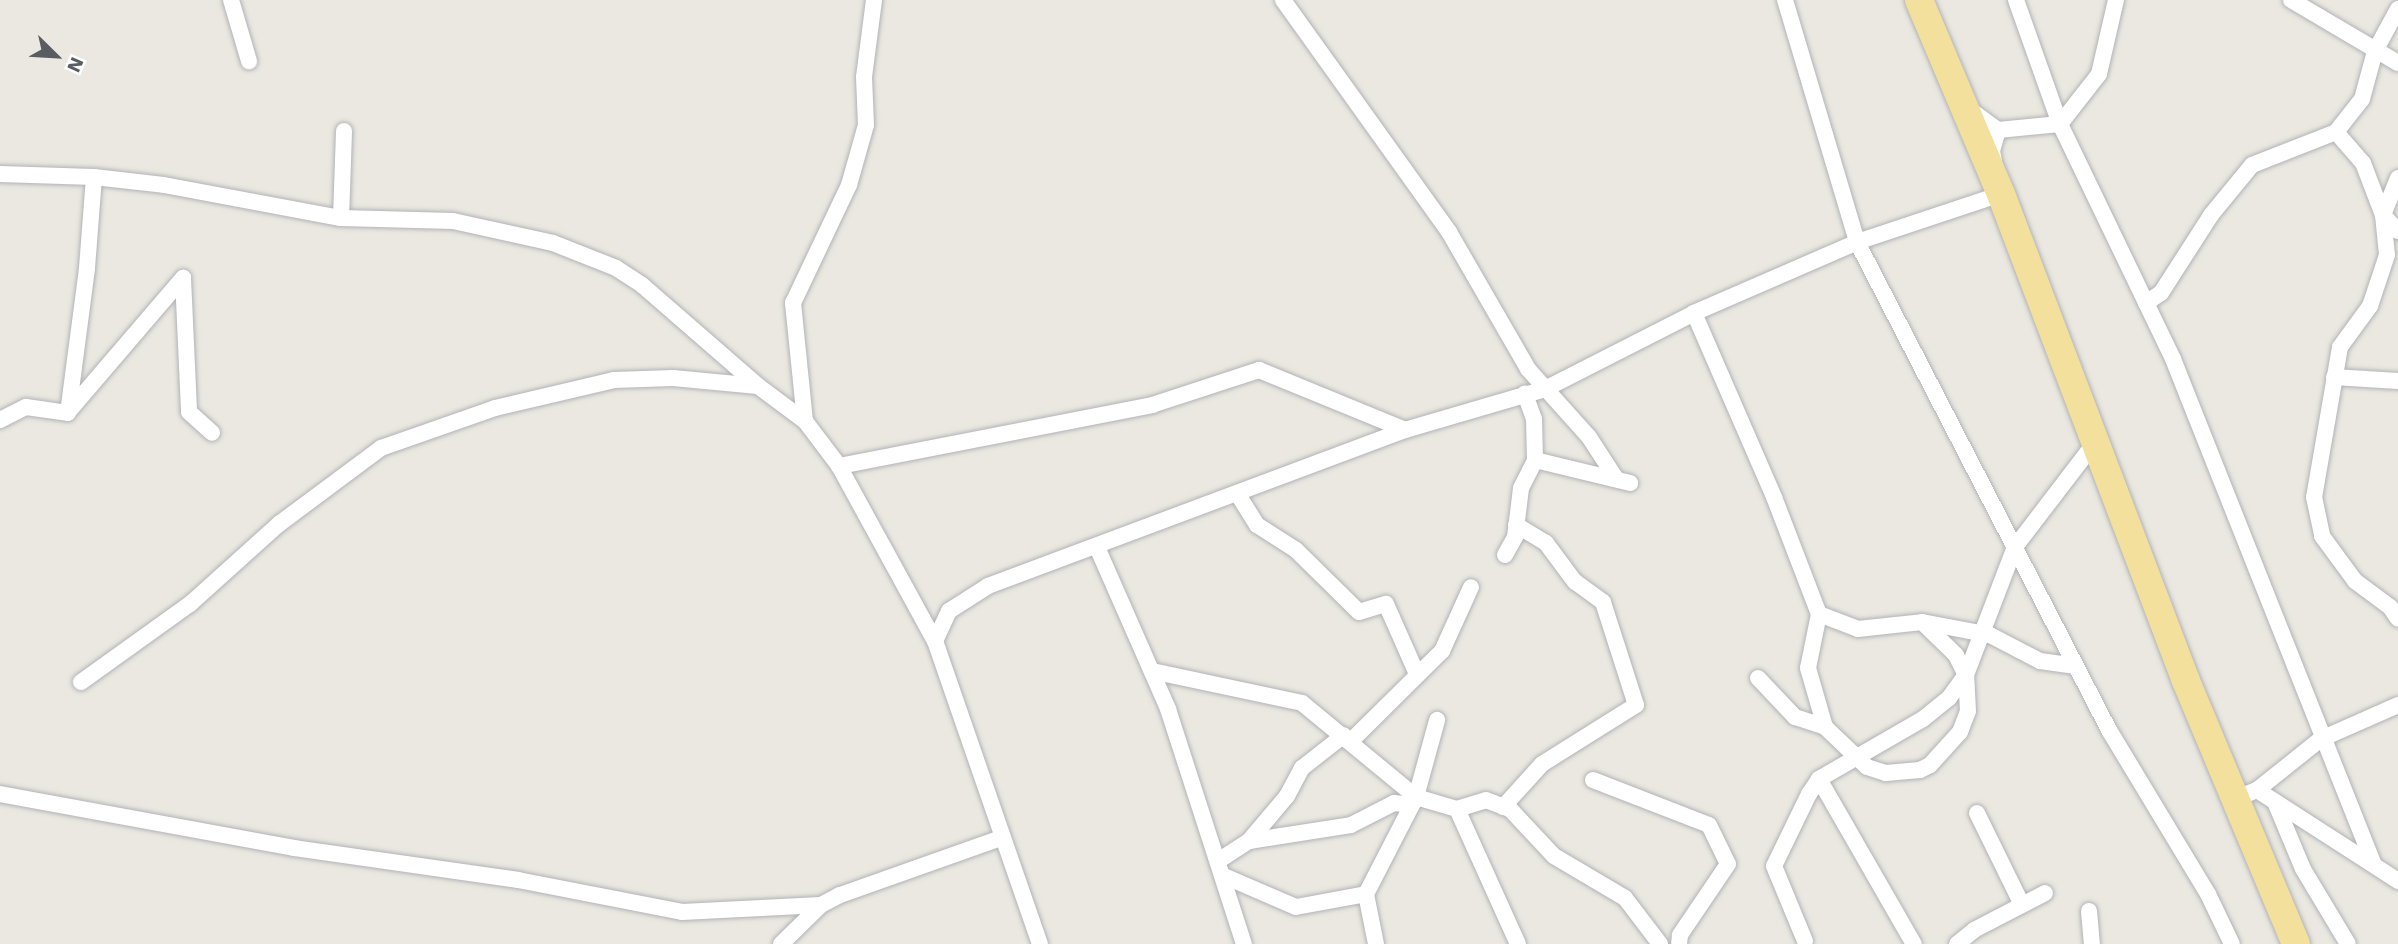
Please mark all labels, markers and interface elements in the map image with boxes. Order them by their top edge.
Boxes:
north arrow [21,21,91,91]
text: N [62,54,89,76]

